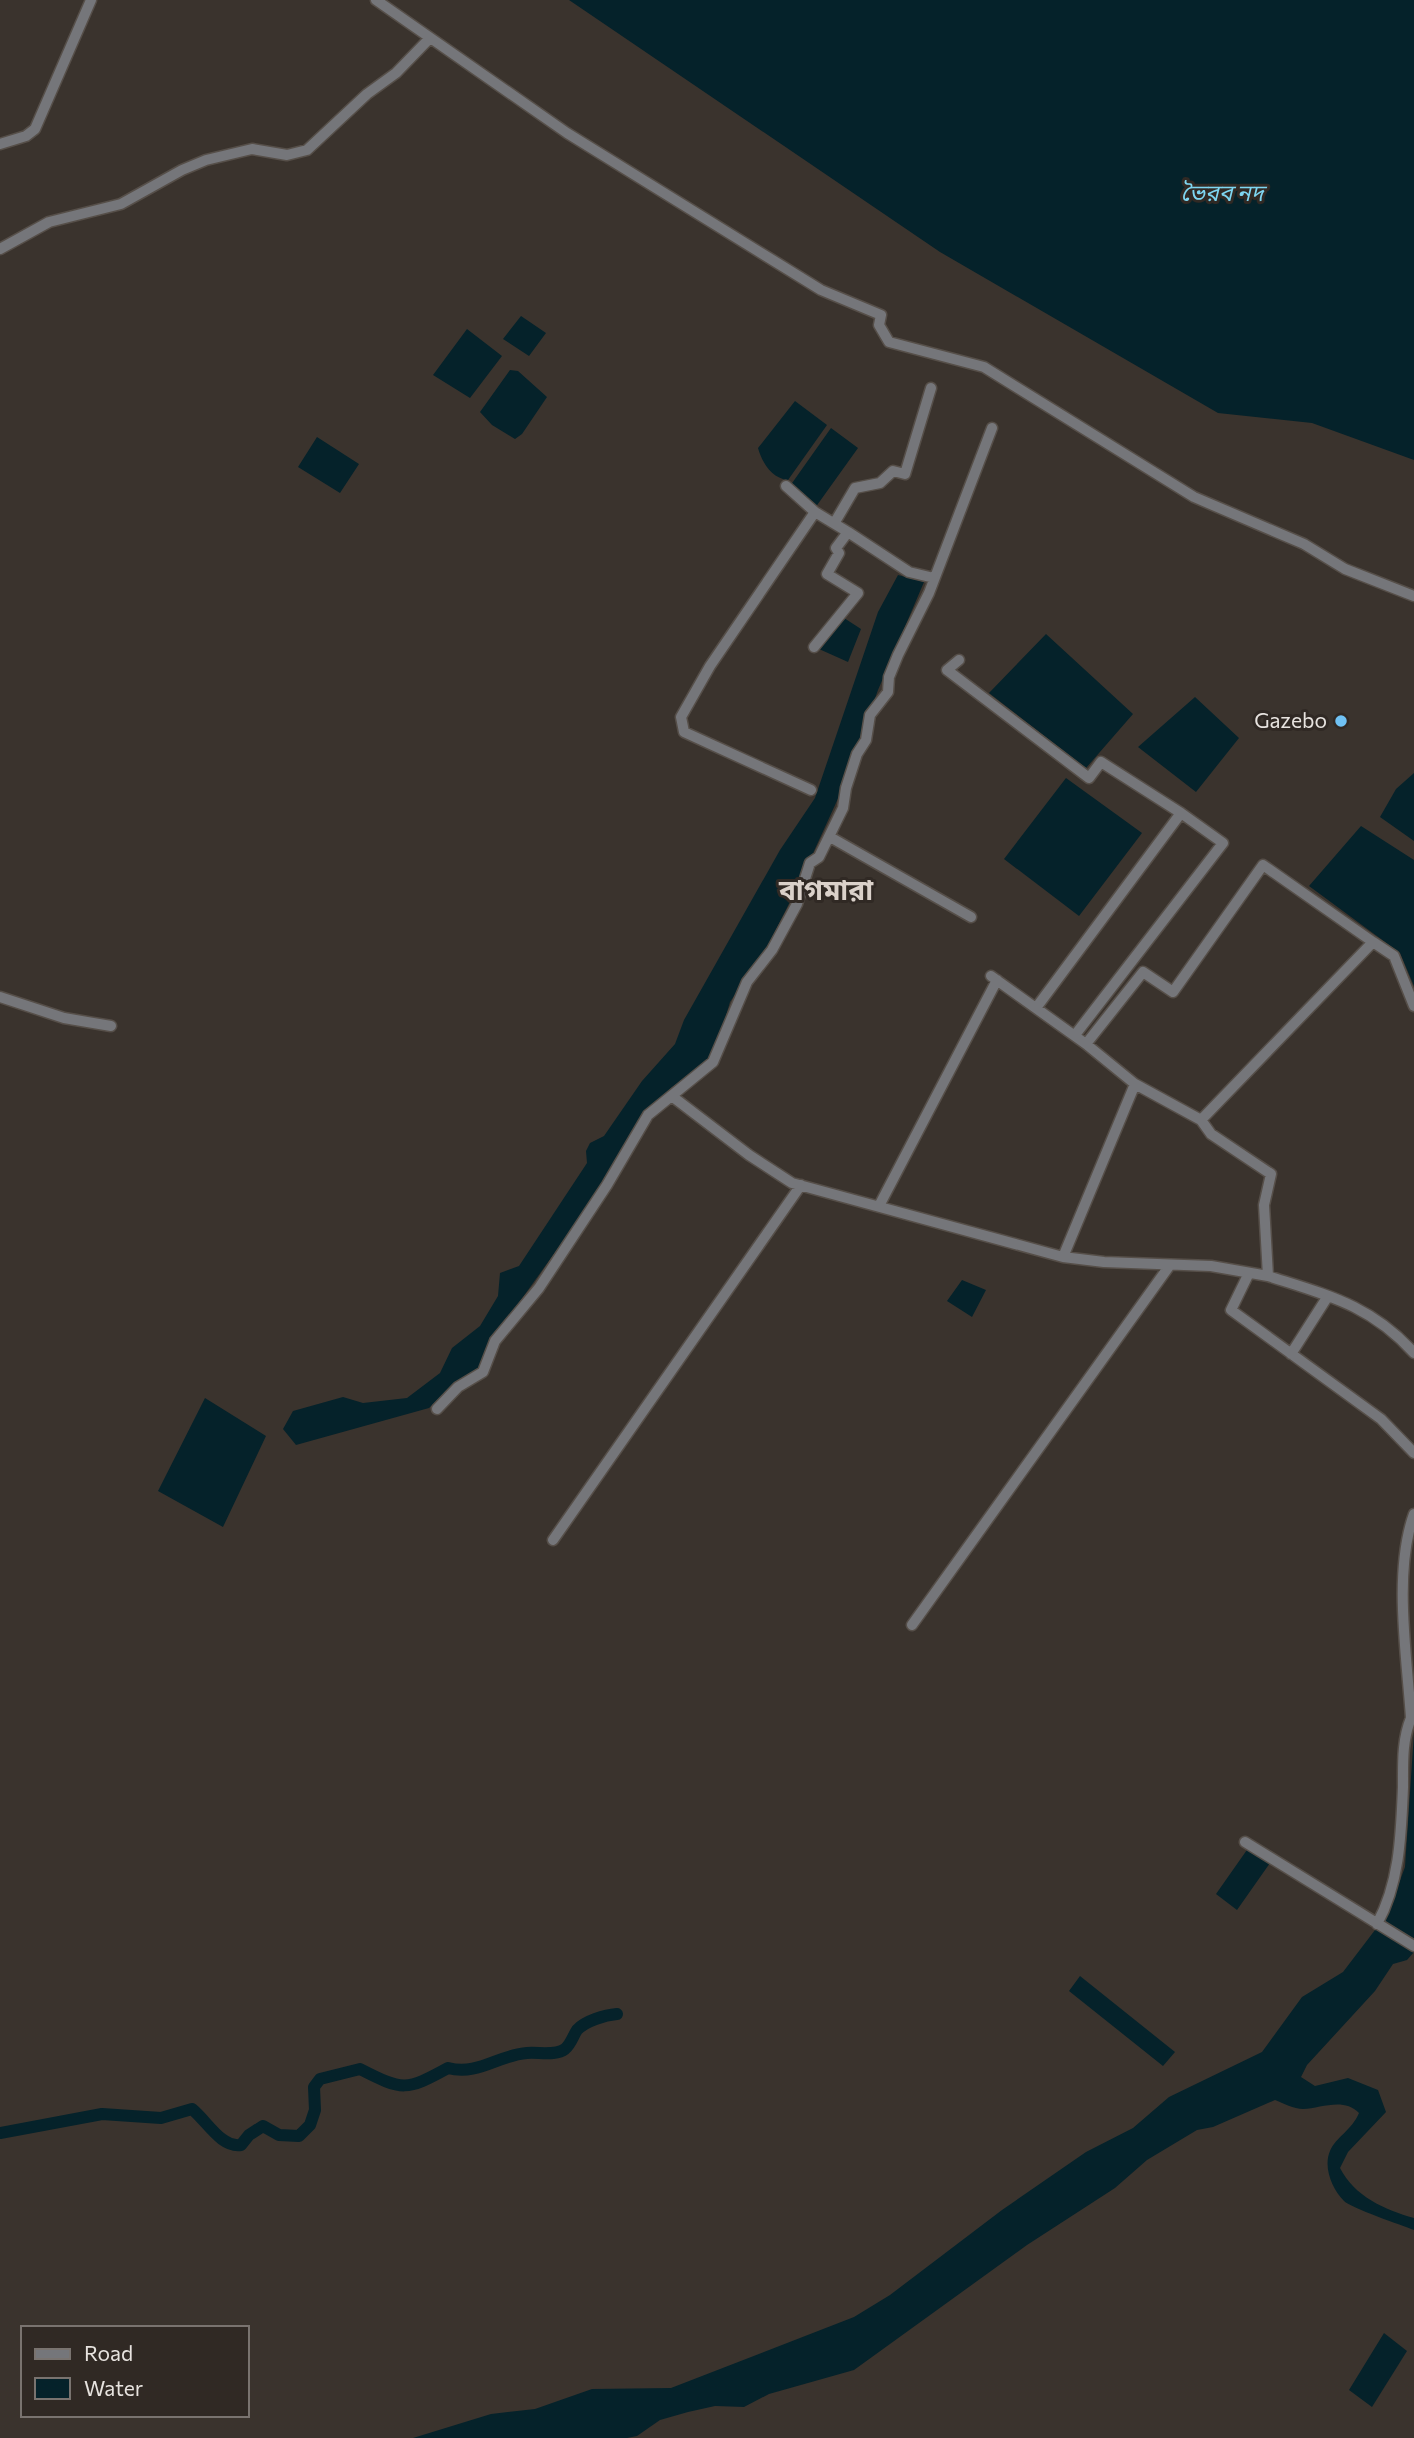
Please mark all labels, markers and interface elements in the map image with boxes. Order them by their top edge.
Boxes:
water label: ভৈরব নদ [1181,178,1268,206]
place label: Gazebo [1254,707,1327,732]
marker: Gazebo [1333,713,1349,729]
district label: বাগমারা [778,872,874,906]
legend [21,2326,248,2417]
text: Road [84,2340,133,2365]
text: Water [84,2375,143,2400]

